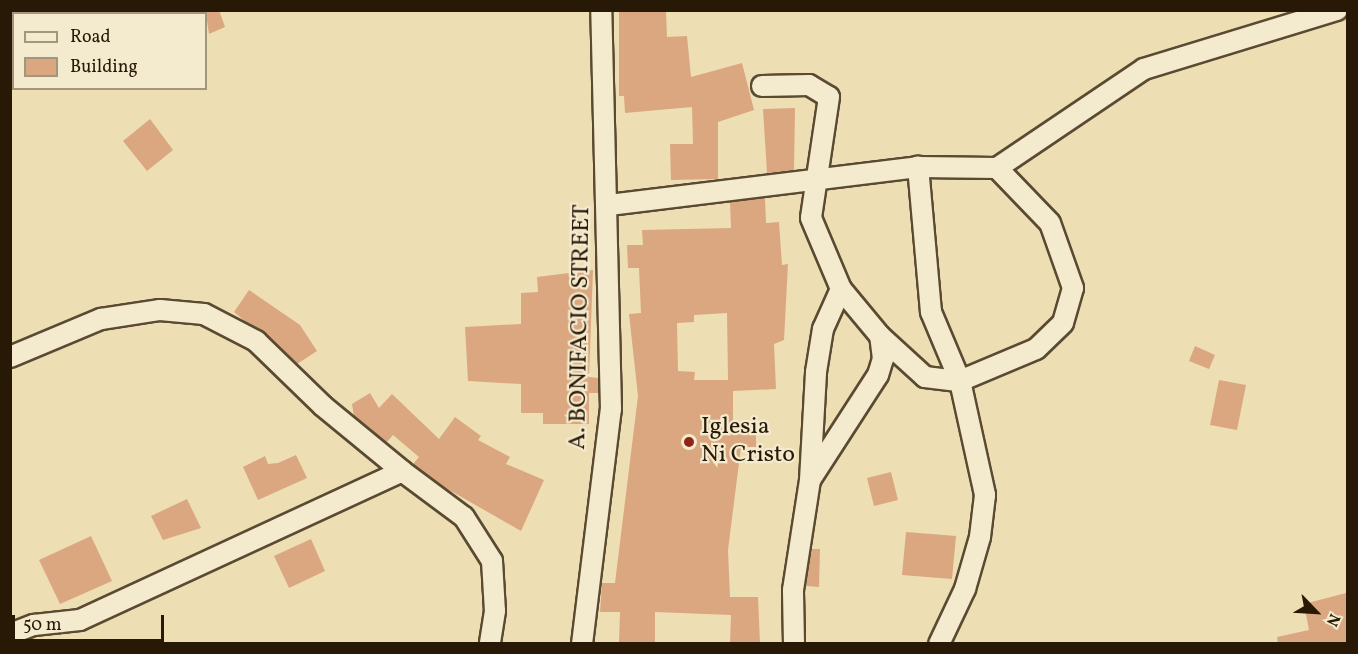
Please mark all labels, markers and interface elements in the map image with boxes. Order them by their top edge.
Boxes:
legend [12,12,207,90]
text: Road [70,25,111,50]
text: Building [70,55,138,80]
street label: A. BONIFACIO STREET [564,204,598,450]
place label: Iglesia Ni Cristo [701,414,795,470]
marker: Iglesia Ni Cristo [682,435,696,449]
north arrow [1286,582,1346,642]
scale bar [15,603,166,641]
text: N [1320,610,1345,630]
text: 50 m [23,613,62,638]

